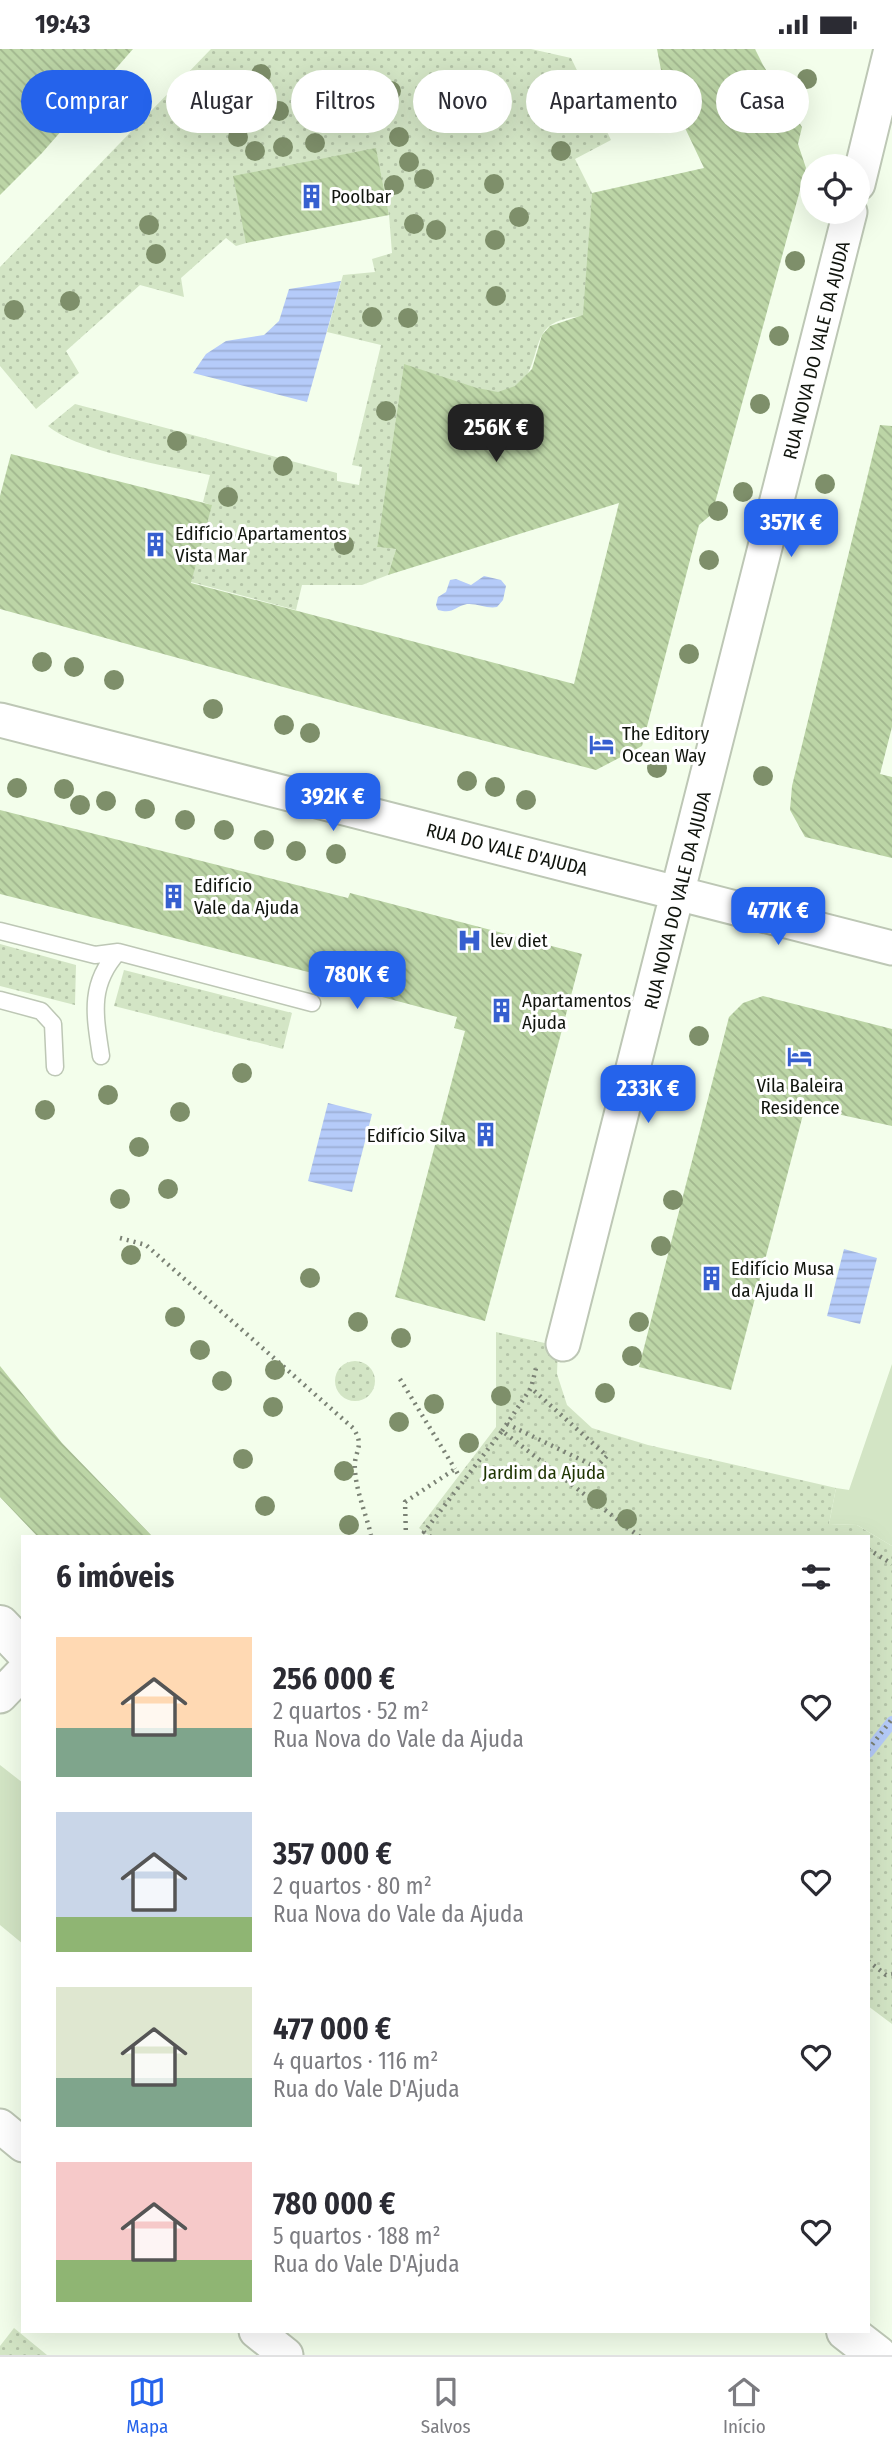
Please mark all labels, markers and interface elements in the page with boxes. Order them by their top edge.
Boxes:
text: 19:43 [35,9,91,40]
chip: Comprar [21,70,152,133]
chip: Alugar [166,70,277,133]
chip: Filtros [291,70,399,133]
chip: Novo [413,70,512,133]
chip: Apartamento [526,70,702,133]
chip: Casa [716,70,809,133]
map controls [800,154,870,224]
button: locate [800,154,870,224]
building icon: Poolbar [297,182,325,210]
place label: Poolbar [331,185,392,208]
street label: RUA NOVA DO VALE DA AJUDA [778,239,855,462]
pin: 256K € [439,405,553,464]
text: 256K € [464,413,528,441]
pin: 357K € [734,499,848,559]
text: 357K € [760,508,822,536]
place label: Edifício Apartamentos Vista Mar [175,522,347,567]
building icon: Edifício Apartamentos Vista Mar [141,530,169,558]
place label: The Editory Ocean Way [622,722,710,767]
hotel icon: The Editory Ocean Way [588,730,616,758]
pin: 392K € [276,773,390,833]
text: 392K € [301,782,365,810]
street label: RUA NOVA DO VALE DA AJUDA [639,789,716,1012]
street label: RUA DO VALE D'AJUDA [424,818,590,881]
place label: Edifício Vale da Ajuda [194,874,299,919]
building icon: Edifício Vale da Ajuda [160,882,188,910]
pin: 477K € [721,887,835,947]
text: 477K € [747,896,809,924]
hospital icon: lev diet [456,926,484,954]
place label: lev diet [490,929,549,952]
pin: 780K € [300,951,414,1011]
text: 780K € [325,960,389,988]
place label: Apartamentos Ajuda [522,989,631,1034]
building icon: Apartamentos Ajuda [488,997,516,1025]
hotel icon: Vila Baleira Residence [786,1043,814,1071]
pin: 233K € [591,1065,705,1125]
text: 233K € [617,1074,679,1102]
place label: Vila Baleira Residence [756,1074,844,1119]
building icon: Edifício Silva [472,1121,500,1149]
place label: Edifício Silva [367,1124,466,1147]
place label: Edifício Musa da Ajuda II [731,1257,834,1302]
building icon: Edifício Musa da Ajuda II [697,1265,725,1293]
park label: Jardim da Ajuda [483,1461,605,1484]
icon: filters [797,1558,835,1596]
text: 6 imóveis [56,1559,174,1595]
text: 256 000 € [273,1661,395,1697]
icon: home [112,1665,196,1749]
icon: heart [797,1688,835,1726]
text: 2 quartos · 52 m² [273,1697,429,1725]
text: Rua Nova do Vale da Ajuda [273,1725,524,1753]
text: 357 000 € [273,1836,392,1872]
icon: home [112,1840,196,1924]
icon: heart [797,1863,835,1901]
text: 2 quartos · 80 m² [273,1872,432,1900]
text: Rua Nova do Vale da Ajuda [273,1900,524,1928]
text: 477 000 € [273,2011,391,2047]
icon: home [112,2015,196,2099]
icon: heart [797,2038,835,2076]
text: 4 quartos · 116 m² [273,2047,438,2075]
text: Rua do Vale D'Ajuda [273,2075,459,2103]
text: 780 000 € [273,2186,395,2222]
icon: home [112,2190,196,2274]
icon: heart [797,2213,835,2251]
text: 5 quartos · 188 m² [273,2222,441,2250]
text: Rua do Vale D'Ajuda [273,2250,459,2278]
tab: Mapa [126,2373,168,2438]
tab: Salvos [421,2373,471,2438]
tab: Início [723,2373,766,2438]

